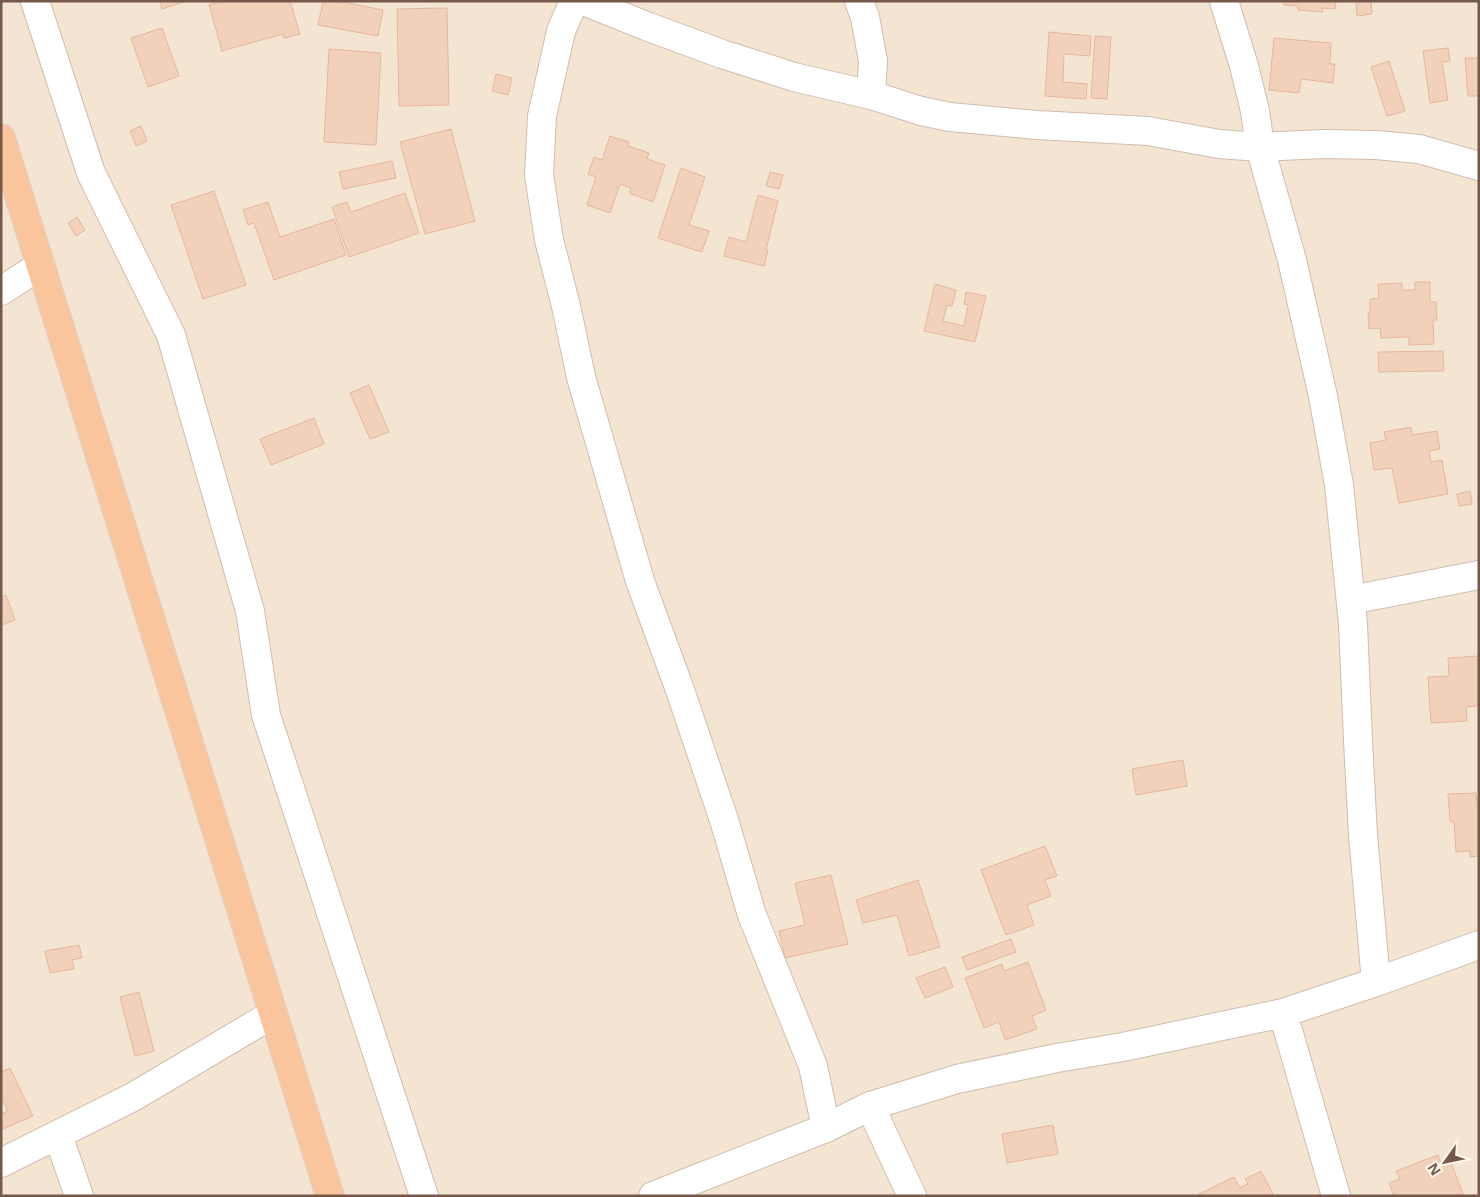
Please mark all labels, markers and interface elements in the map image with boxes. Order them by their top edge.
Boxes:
north arrow [1420,1137,1470,1187]
text: N [1423,1159,1445,1179]

